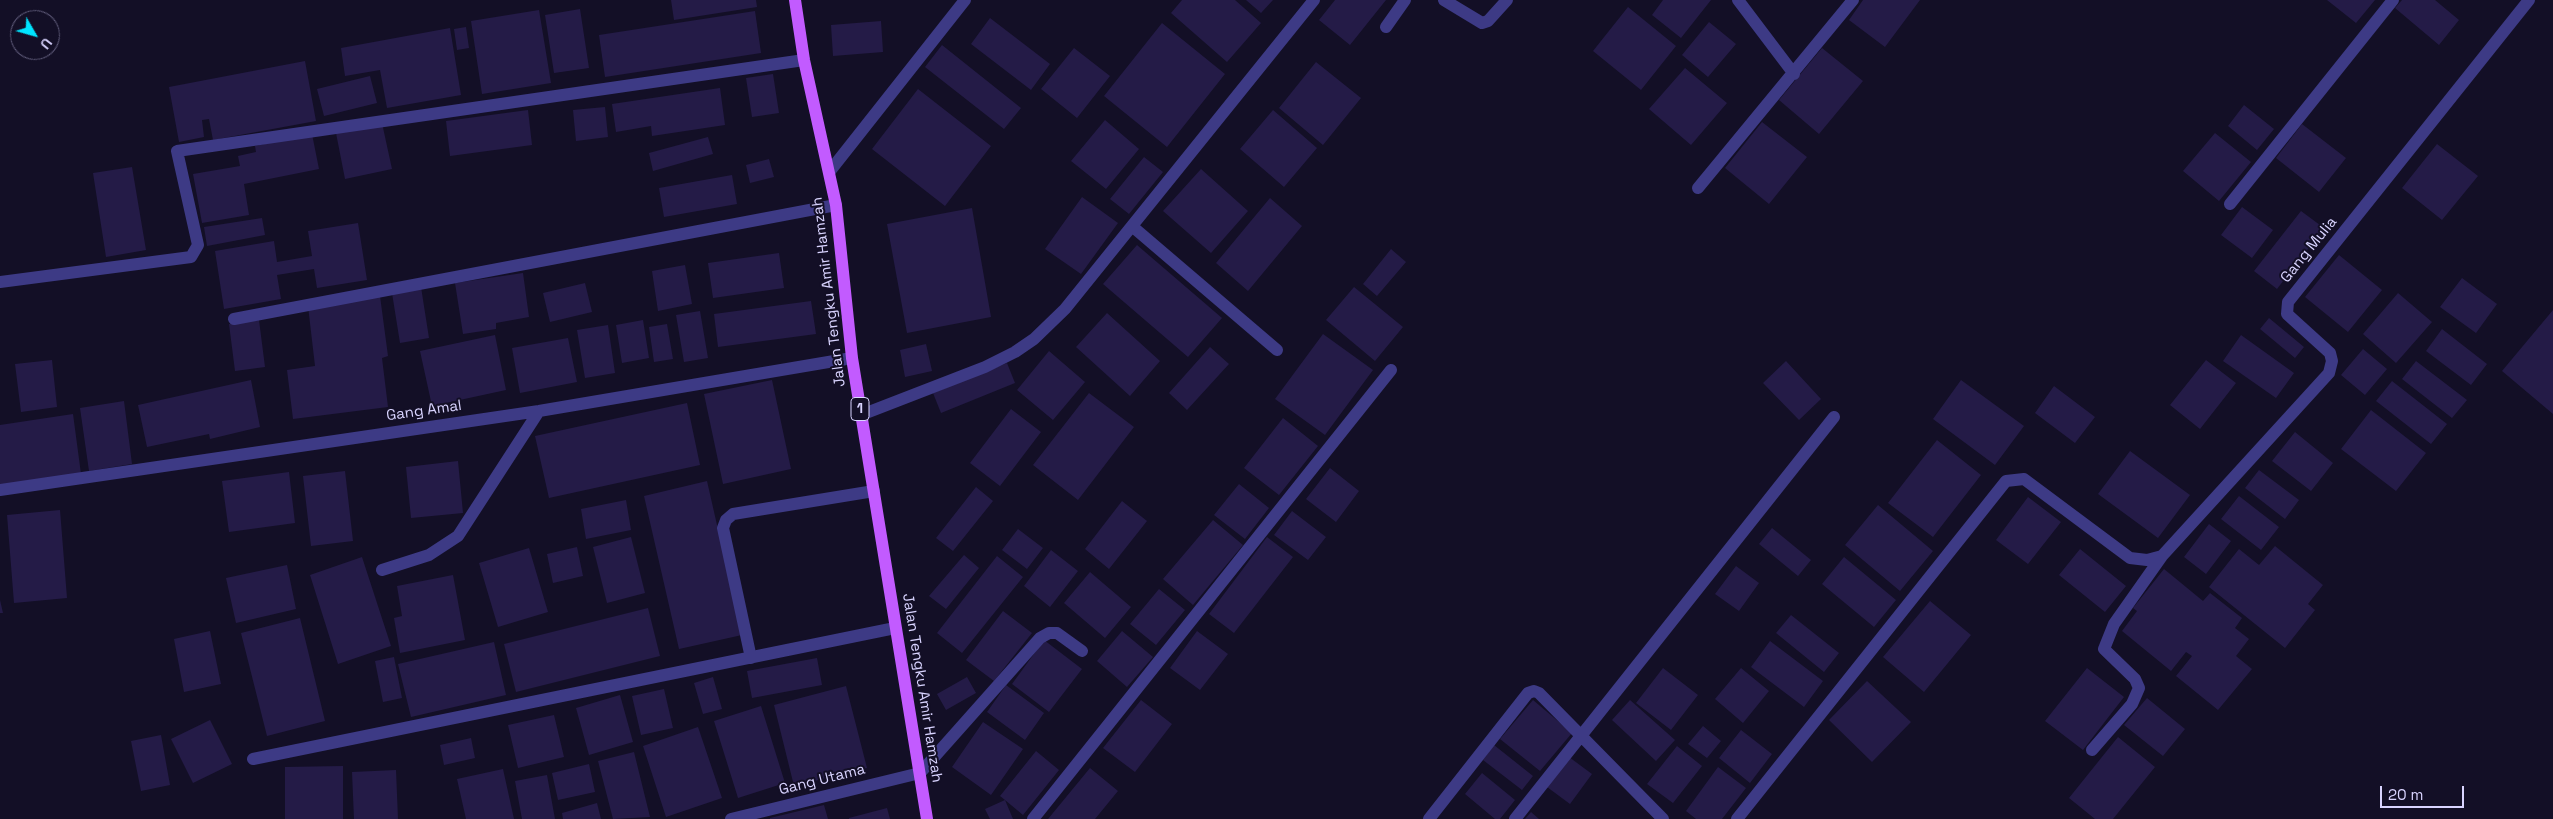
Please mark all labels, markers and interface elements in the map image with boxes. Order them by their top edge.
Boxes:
north arrow [10,10,60,60]
text: U [36,34,56,53]
street label: Jalan Tengku Amir Hamzah [808,196,850,388]
street label: Gang Mulia [2277,214,2341,286]
street label: Gang Amal [385,397,463,425]
road number: 1 [851,398,869,420]
street label: Jalan Tengku Amir Hamzah [898,592,946,784]
street label: Gang Utama [777,761,867,799]
scale bar [2383,776,2467,808]
text: 20 m [2388,785,2423,804]

